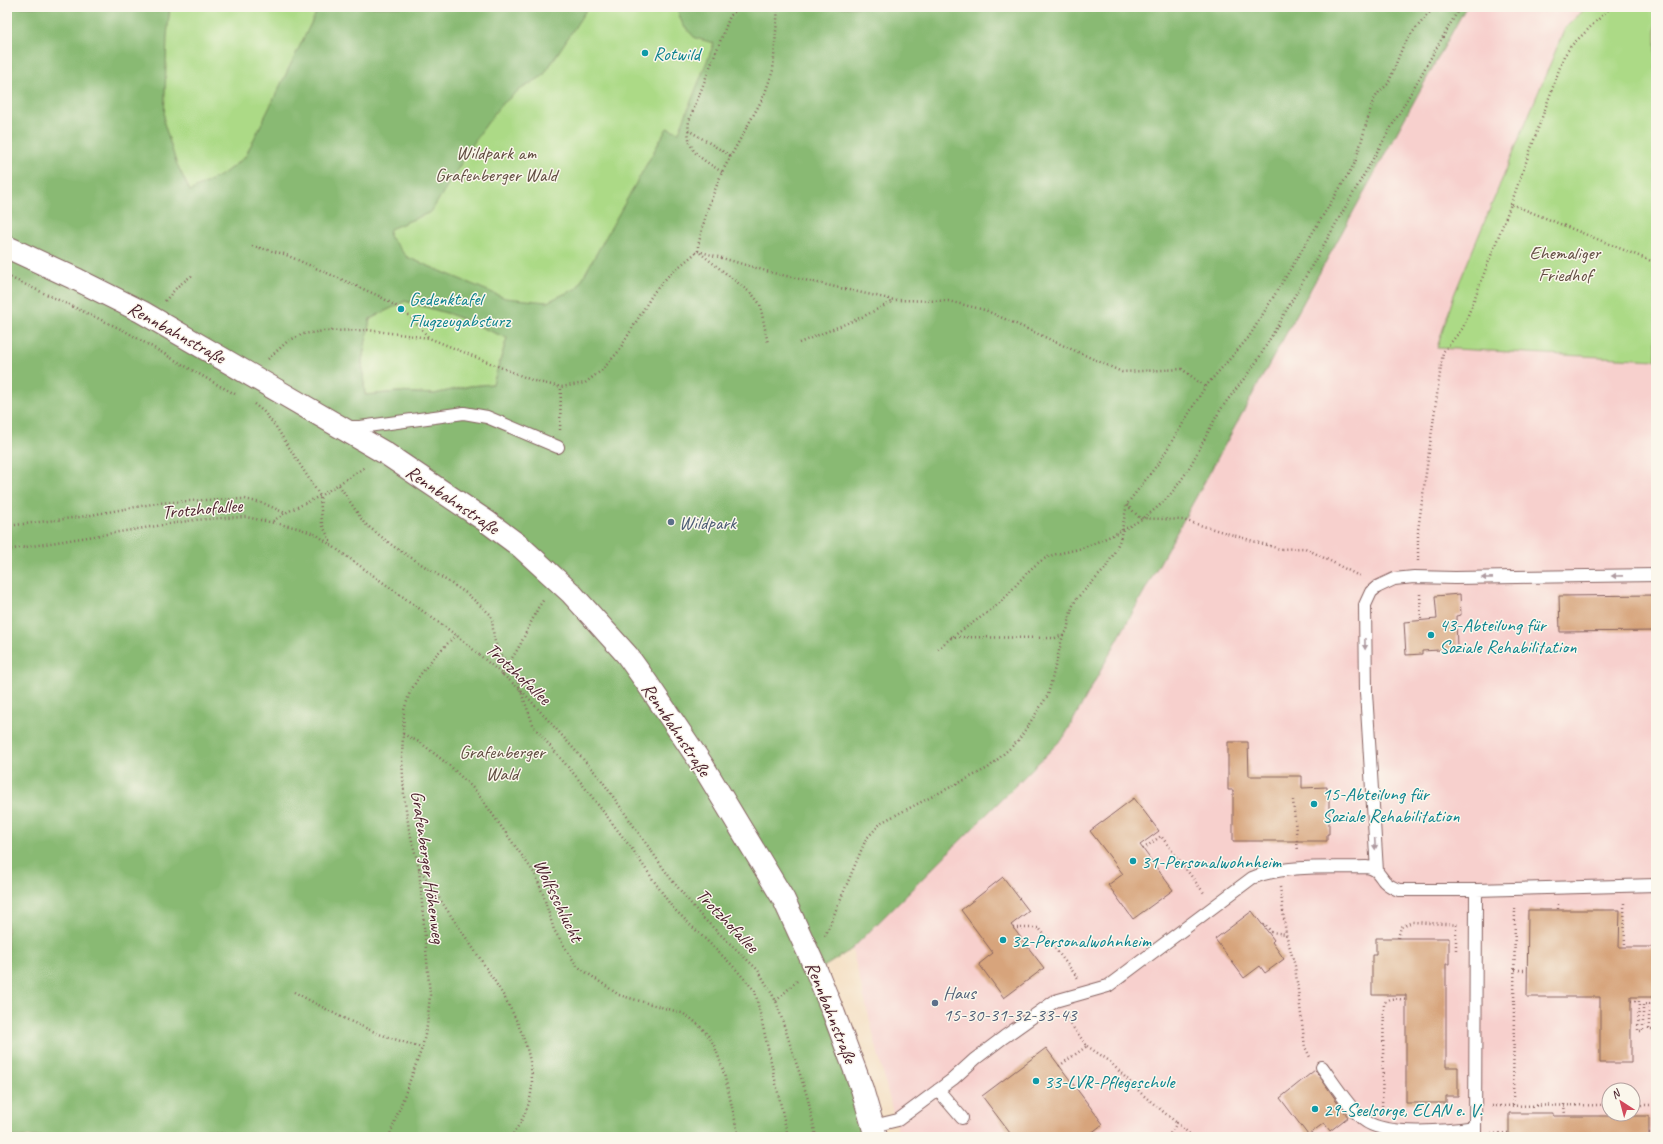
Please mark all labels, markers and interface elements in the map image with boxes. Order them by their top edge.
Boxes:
place label: Rotwild [653,42,704,66]
marker: Rotwild [640,48,650,58]
park label: Wildpark am Grafenberger Wald [435,141,560,187]
park label: Ehemaliger Friedhof [1530,241,1602,287]
place label: Gedenktafel Flugzeugabsturz [409,287,511,333]
street label: Rennbahnstraße [124,296,231,370]
marker: Gedenktafel Flugzeugabsturz [396,304,406,314]
street label: Rennbahnstraße [401,460,505,541]
street label: Trotzhofallee [161,493,245,524]
place label: Wildpark [679,511,737,535]
marker: Wildpark [666,517,676,527]
one-way arrow [1611,572,1623,579]
one-way arrow [1480,575,1493,581]
place label: 43-Abteilung für Soziale Rehabilitation [1439,613,1577,659]
marker: 43-Abteilung für Soziale Rehabilitation [1426,630,1436,640]
street label: Trotzhofallee [481,637,557,711]
one-way arrow [1362,638,1368,651]
street label: Rennbahnstraße [636,678,717,782]
park label: Grafenberger Wald [459,740,547,786]
place label: 15-Abteilung für Soziale Rehabilitation [1322,782,1460,828]
street label: Grafenberger Höhenweg [405,789,451,946]
marker: 15-Abteilung für Soziale Rehabilitation [1309,799,1319,809]
one-way arrow [1372,838,1379,850]
place label: 31-Personalwohnheim [1141,850,1283,874]
street label: Wolfsschlucht [528,855,589,947]
marker: 31-Personalwohnheim [1128,856,1138,866]
street label: Trotzhofallee [691,883,765,959]
place label: 32-Personalwohnheim [1011,929,1153,953]
marker: 32-Personalwohnheim [998,935,1008,945]
street label: Rennbahnstraße [800,958,863,1068]
place label: Haus 15-30-31-32-33-43 [943,981,1078,1027]
marker: Haus 15-30-31-32-33-43 [930,998,940,1008]
place label: 33-LVR-Pflegeschule [1044,1070,1176,1094]
marker: 33-LVR-Pflegeschule [1031,1076,1041,1086]
north arrow [1601,1082,1641,1122]
text: N [1608,1085,1624,1102]
place label: 29-Seelsorge, ELAN e. V. [1323,1098,1483,1122]
marker: 29-Seelsorge, ELAN e. V. [1310,1104,1320,1114]

